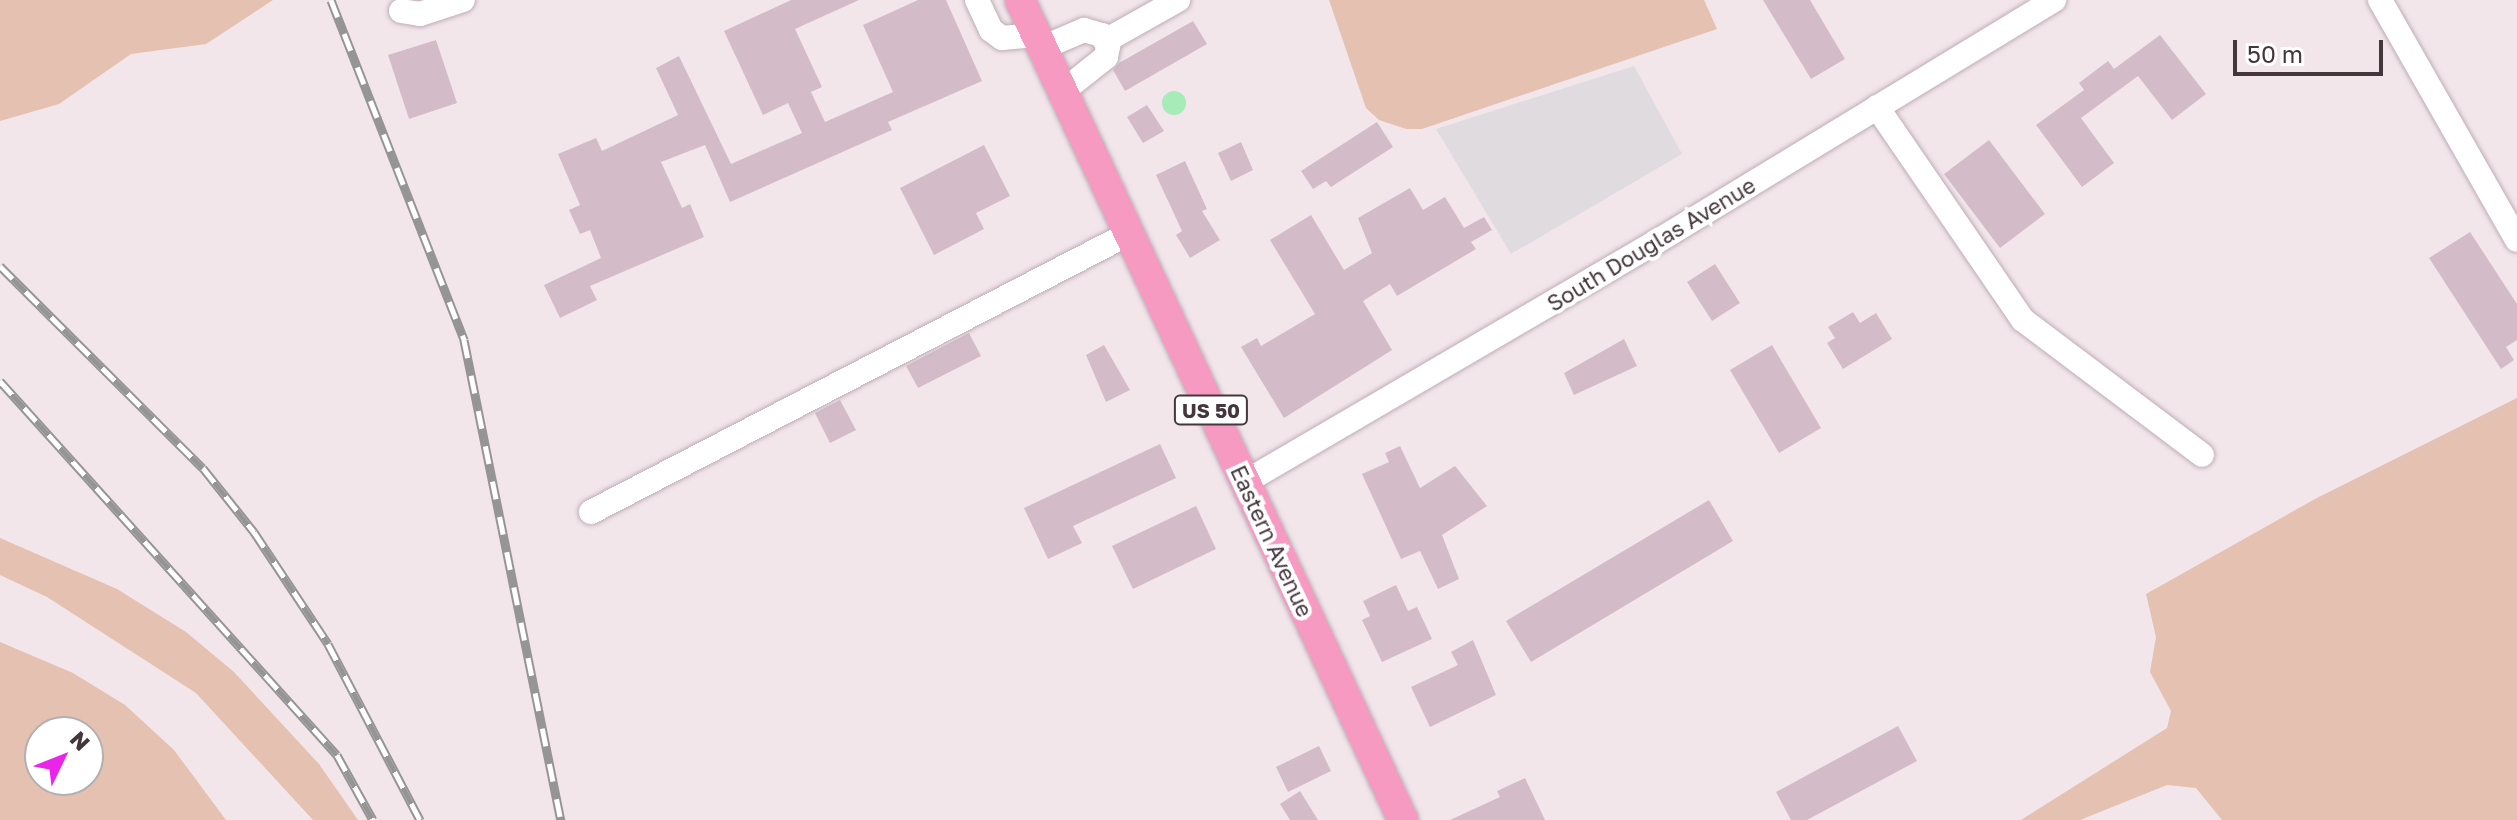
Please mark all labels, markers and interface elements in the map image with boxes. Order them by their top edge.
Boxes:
scale bar [2237,24,2387,74]
text: 50 m [2247,39,2303,68]
street label: South Douglas Avenue [1542,171,1760,317]
road number: US 50 [1173,394,1249,426]
street label: Eastern Avenue [1225,461,1319,621]
north arrow [24,716,104,796]
text: N [65,725,96,756]

